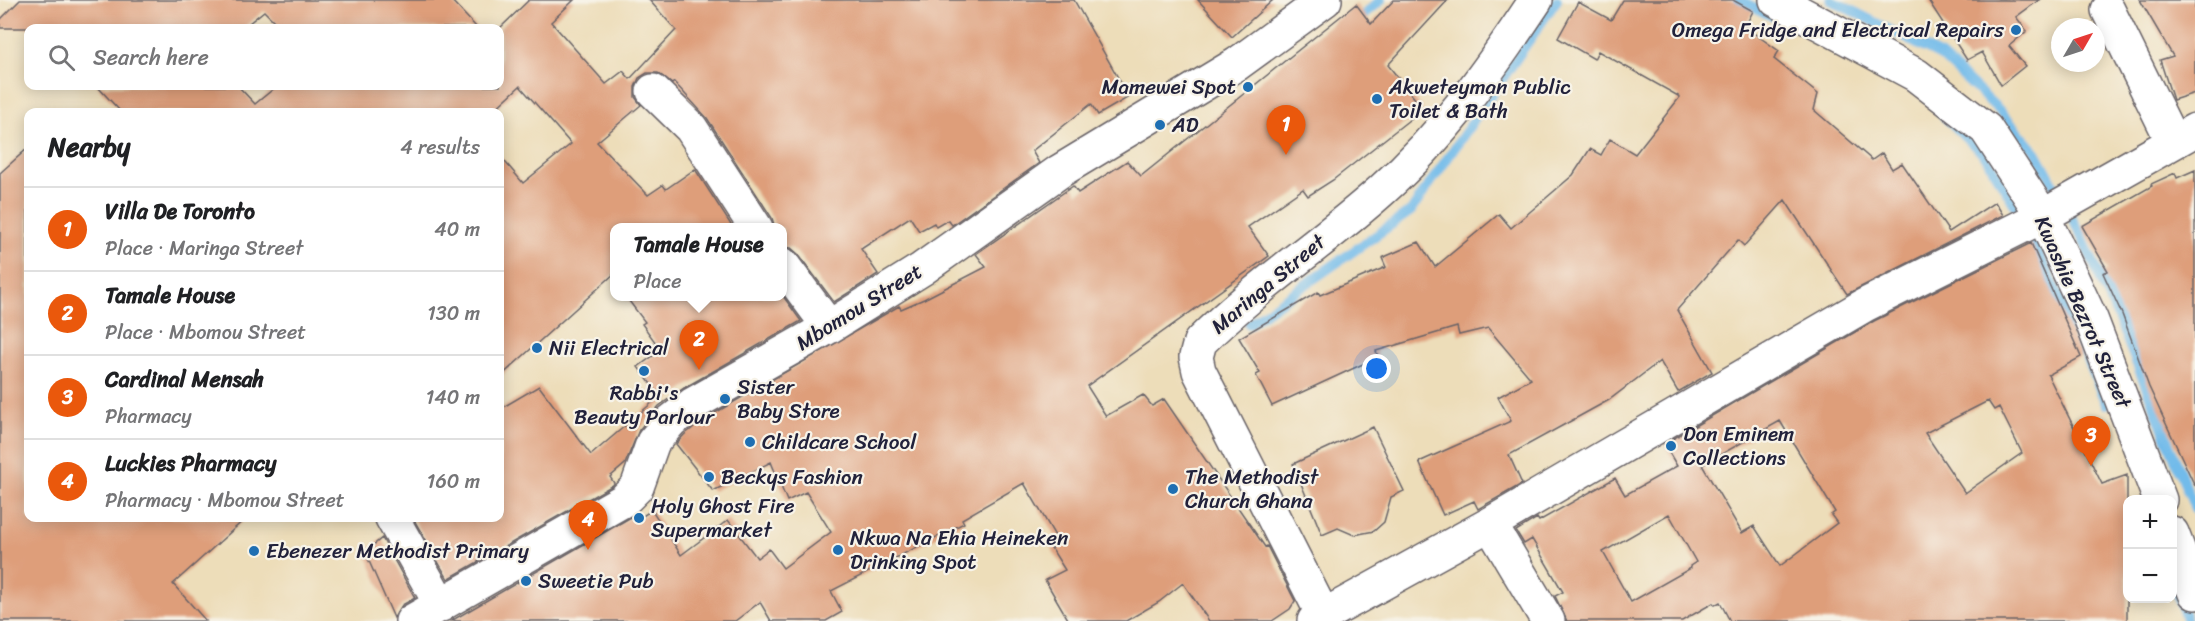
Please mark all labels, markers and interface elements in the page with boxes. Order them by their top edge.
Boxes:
place label: Omega Fridge and Electrical Repairs [1672,11,2004,49]
north arrow [2051,18,2105,72]
marker: Omega Fridge and Electrical Repairs [2009,23,2023,37]
search box [24,24,504,90]
text: Search here [93,38,209,77]
icon: search [45,41,78,74]
place label: Mamewei Spot [1101,68,1236,106]
place label: Akweteyman Public Toilet & Bath [1388,68,1571,130]
marker: Mamewei Spot [1241,80,1255,94]
marker: Akweteyman Public Toilet & Bath [1370,92,1384,106]
place label: AD [1171,106,1199,144]
pin: 1 [1266,106,1306,155]
marker: AD [1153,118,1167,132]
text: Nearby [48,124,130,170]
text: 4 results [400,130,480,165]
text: Villa De Toronto [105,192,255,231]
street label: Kwashie Bezrot Street [2023,210,2143,416]
text: 1 [63,212,72,247]
text: 40 m [434,212,480,247]
popup [610,223,787,301]
street label: Maringa Street [1202,223,1335,344]
text: Tamale House [634,225,764,264]
text: Place · Maringa Street [105,231,303,266]
street label: Mbomou Street [788,253,930,361]
text: Place [634,264,682,299]
text: Tamale House [105,276,235,315]
text: 2 [62,296,73,331]
text: 130 m [427,296,480,331]
text: Place · Mbomou Street [105,315,306,350]
pin: 2 [680,320,718,370]
place label: Nii Electrical [549,329,670,367]
marker: Nii Electrical [530,341,544,355]
your location [1362,354,1391,383]
text: Cardinal Mensah [105,360,264,399]
marker: Rabbi's Beauty Parlour [637,364,651,378]
place label: Sister Baby Store [737,368,840,430]
place label: Rabbi's Beauty Parlour [574,374,715,436]
text: 3 [62,380,73,415]
text: 140 m [426,380,480,415]
marker: Sister Baby Store [718,392,732,406]
text: Pharmacy [105,399,192,434]
place label: Don Eminem Collections [1683,415,1794,477]
pin: 3 [2072,416,2110,466]
place label: Childcare School [762,423,917,461]
marker: Childcare School [743,435,757,449]
marker: Don Eminem Collections [1664,439,1678,453]
text: Luckies Pharmacy [105,444,276,483]
place label: Beckys Fashion [721,458,863,496]
place label: The Methodist Church Ghana [1185,458,1320,520]
text: 4 [61,464,74,499]
text: 160 m [427,464,480,499]
marker: Beckys Fashion [702,470,716,484]
marker: The Methodist Church Ghana [1166,482,1180,496]
text: Pharmacy · Mbomou Street [105,483,344,518]
place label: Holy Ghost Fire Supermarket [651,487,795,549]
map controls [2123,495,2177,603]
button: + [2123,495,2177,549]
pin: 4 [568,500,608,550]
marker: Holy Ghost Fire Supermarket [632,511,646,525]
place label: Nkwa Na Ehia Heineken Drinking Spot [850,519,1068,581]
place label: Ebenezer Methodist Primary [266,532,529,570]
marker: Nkwa Na Ehia Heineken Drinking Spot [831,543,845,557]
marker: Ebenezer Methodist Primary [247,544,261,558]
button: − [2123,549,2177,603]
place label: Sweetie Pub [538,562,654,600]
marker: Sweetie Pub [519,574,533,588]

